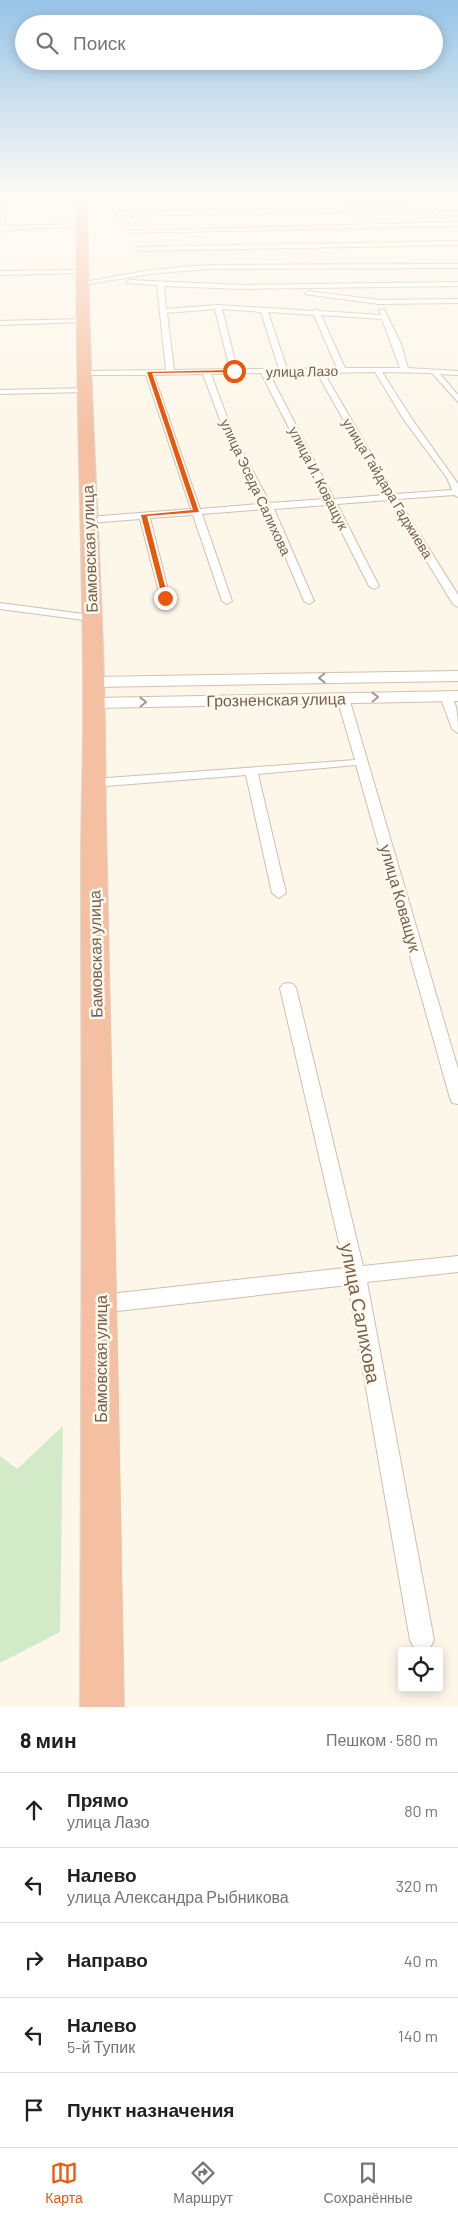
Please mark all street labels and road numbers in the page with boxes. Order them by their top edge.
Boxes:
street label: улица Лазо [266,362,338,380]
street label: улица Гайдара Гаджиева [339,415,437,561]
street label: улица Эседа Салихова [217,416,295,558]
street label: улица И. Коващук [286,423,353,533]
street label: Бамовская улица [77,485,101,613]
street label: Грозненская улица [206,688,346,710]
street label: улица Коващук [377,842,426,955]
street label: Бамовская улица [84,890,106,1018]
street label: улица Салихова [336,1241,386,1386]
street label: Бамовская улица [91,1295,110,1423]

